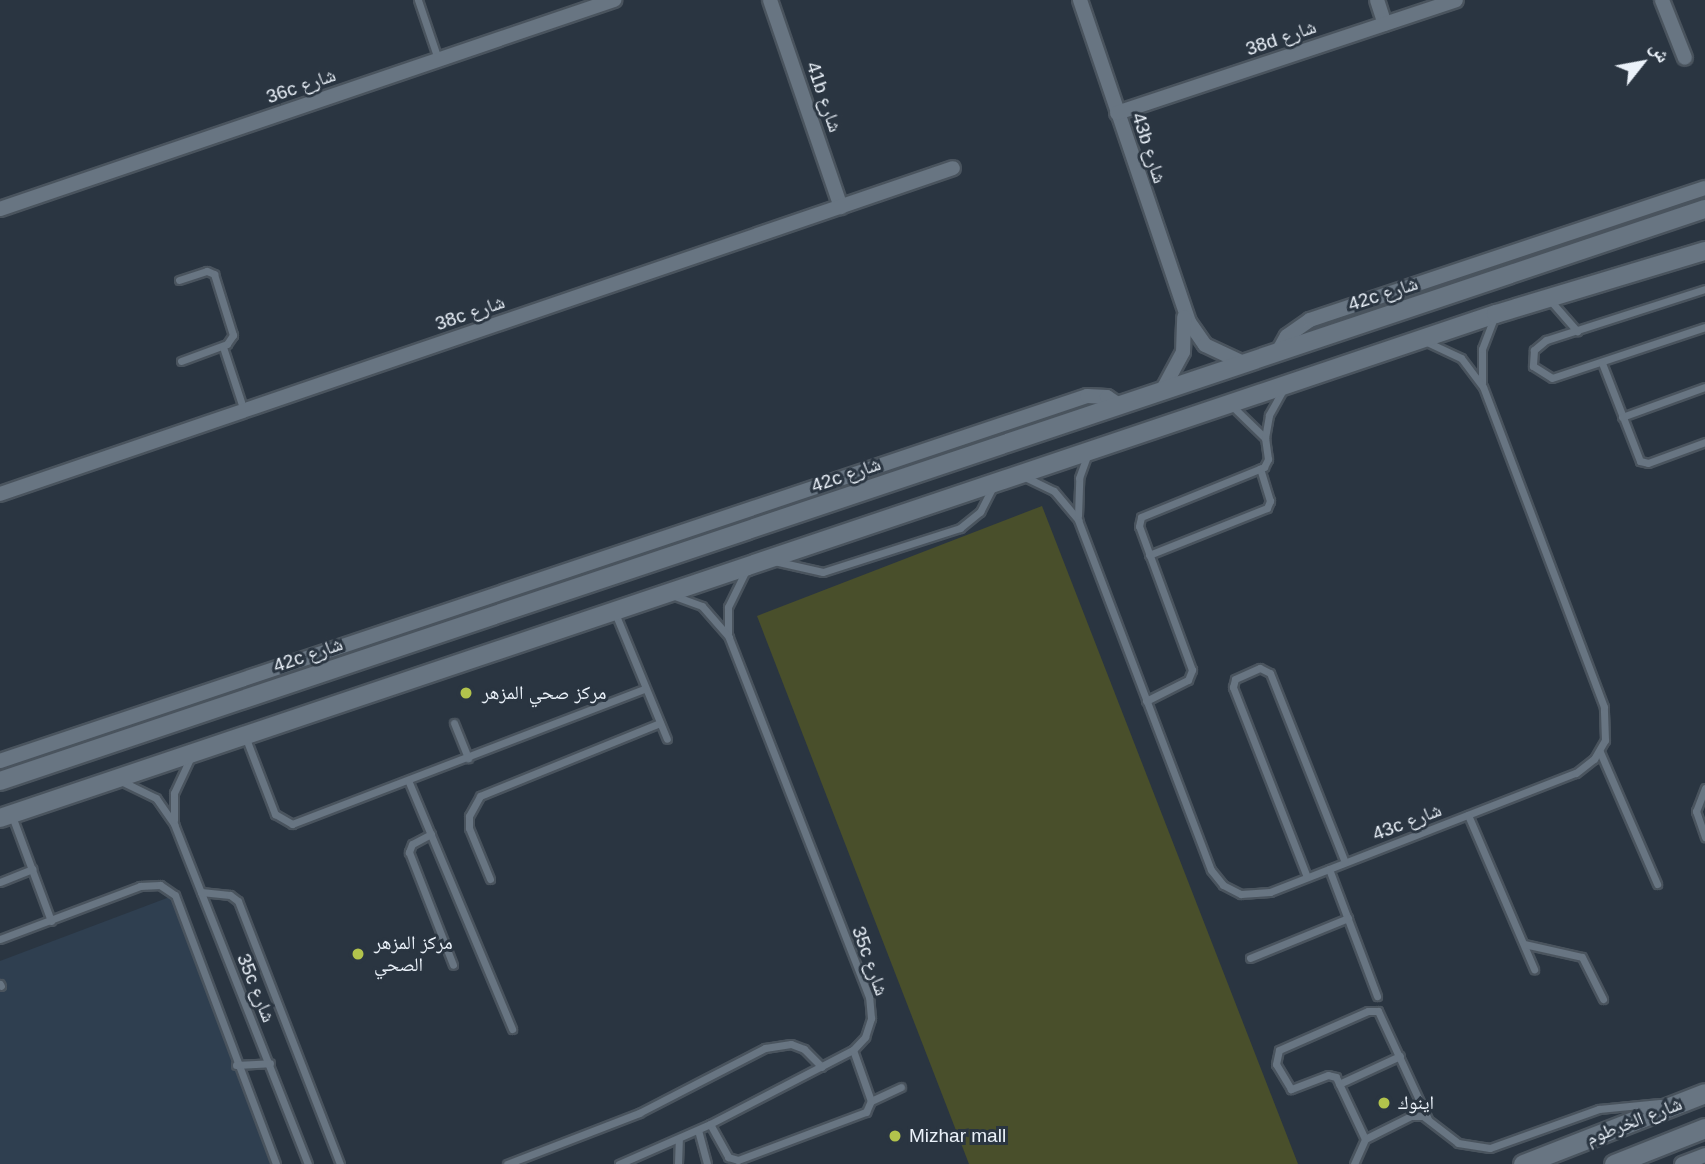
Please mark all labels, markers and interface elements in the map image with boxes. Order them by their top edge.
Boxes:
street label: 38d شارع [1243,15,1319,61]
north arrow [1607,28,1677,98]
text: ش [1646,38,1675,66]
street label: 41b شارع [801,59,847,135]
street label: 36c شارع [263,63,339,109]
street label: 43b شارع [1127,110,1171,186]
street label: 42c شارع [1345,272,1421,316]
street label: 38c شارع [432,290,508,336]
street label: 42c شارع [808,452,884,498]
street label: 42c شارع [270,632,346,678]
place label: مركز صحي المزهر [482,682,607,704]
marker: مركز صحي المزهر [456,683,476,703]
street label: 43c شارع [1369,798,1445,846]
street label: 35c شارع [847,923,893,999]
place label: مركز المزهر الصحي [374,932,453,976]
marker: مركز المزهر الصحي [348,944,368,964]
street label: 35c شارع [232,950,280,1026]
place label: اينوك [1398,1092,1434,1114]
street label: شارع الخرطوم [1583,1092,1685,1150]
marker: اينوك [1376,1095,1392,1111]
place label: Mizhar mall [909,1125,1006,1147]
marker: Mizhar mall [887,1128,903,1144]

